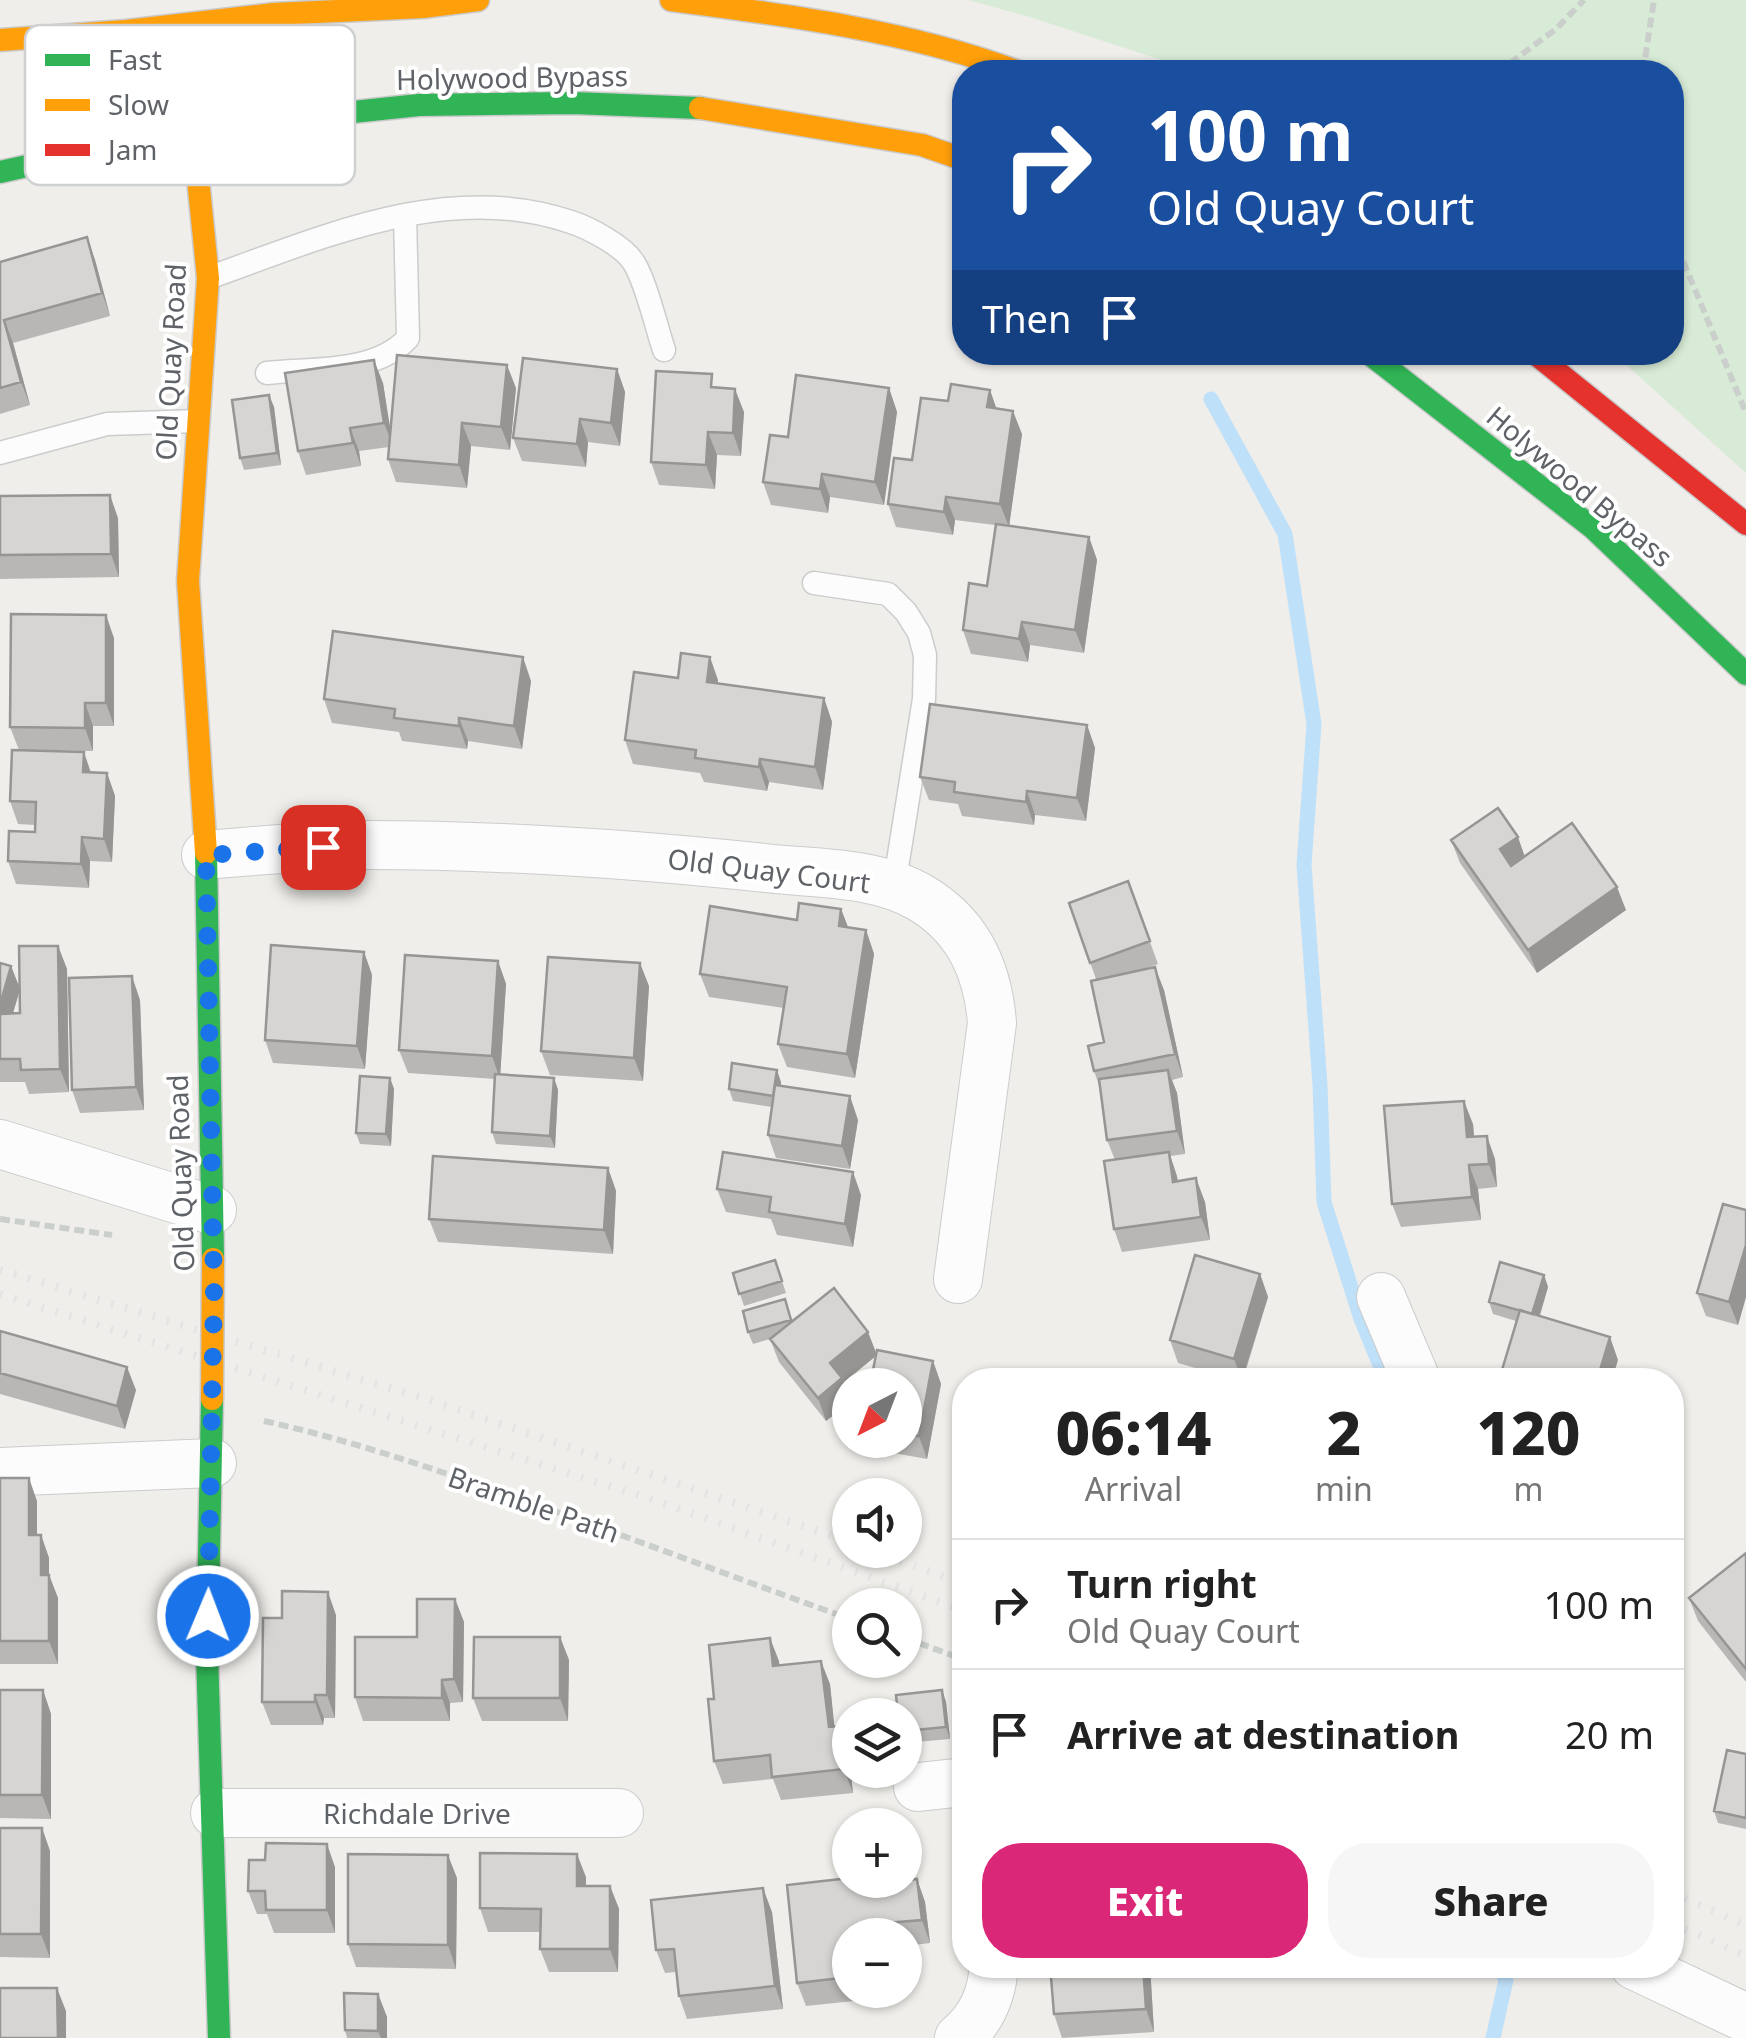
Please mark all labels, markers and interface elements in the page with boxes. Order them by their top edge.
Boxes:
legend [25,25,355,185]
text: Fast [108,40,162,78]
street label: Holywood Bypass [396,56,628,98]
text: Slow [108,85,169,123]
text: 100 m [1147,86,1354,182]
icon: right [982,100,1112,230]
text: Jam [105,130,158,168]
text: Old Quay Court [1147,177,1474,238]
street label: Old Quay Road [146,262,194,462]
icon: arrive [1092,290,1147,345]
text: Then [982,292,1072,344]
street label: Holywood Bypass [1479,397,1681,575]
pin [281,805,366,890]
icon: arrive [296,820,351,875]
street label: Old Quay Court [666,839,872,901]
street label: Old Quay Road [158,1074,202,1272]
north arrow [832,1368,922,1458]
map controls [832,1368,922,2008]
text: 06:14 [1056,1391,1211,1473]
text: 2 [1327,1391,1361,1473]
text: 120 [1476,1391,1580,1473]
street label: Bramble Path [443,1457,625,1551]
text: Arrival [1085,1467,1182,1510]
text: min [1315,1467,1373,1510]
text: m [1513,1467,1543,1510]
button: sound [832,1478,922,1568]
text: Turn right [1067,1557,1257,1609]
position arrow [156,1564,260,1668]
icon: right [982,1577,1037,1632]
text: 100 m [1543,1578,1654,1630]
button: search [832,1588,922,1678]
text: Old Quay Court [1067,1609,1300,1652]
button: layers [832,1698,922,1788]
icon: arrive [982,1707,1037,1762]
text: Arrive at destination [1067,1708,1459,1760]
text: 20 m [1565,1708,1654,1760]
street label: Richdale Drive [323,1794,511,1832]
button: + [832,1808,922,1898]
button: Exit [982,1843,1308,1958]
button: Share [1328,1843,1654,1958]
button: − [832,1918,922,2008]

